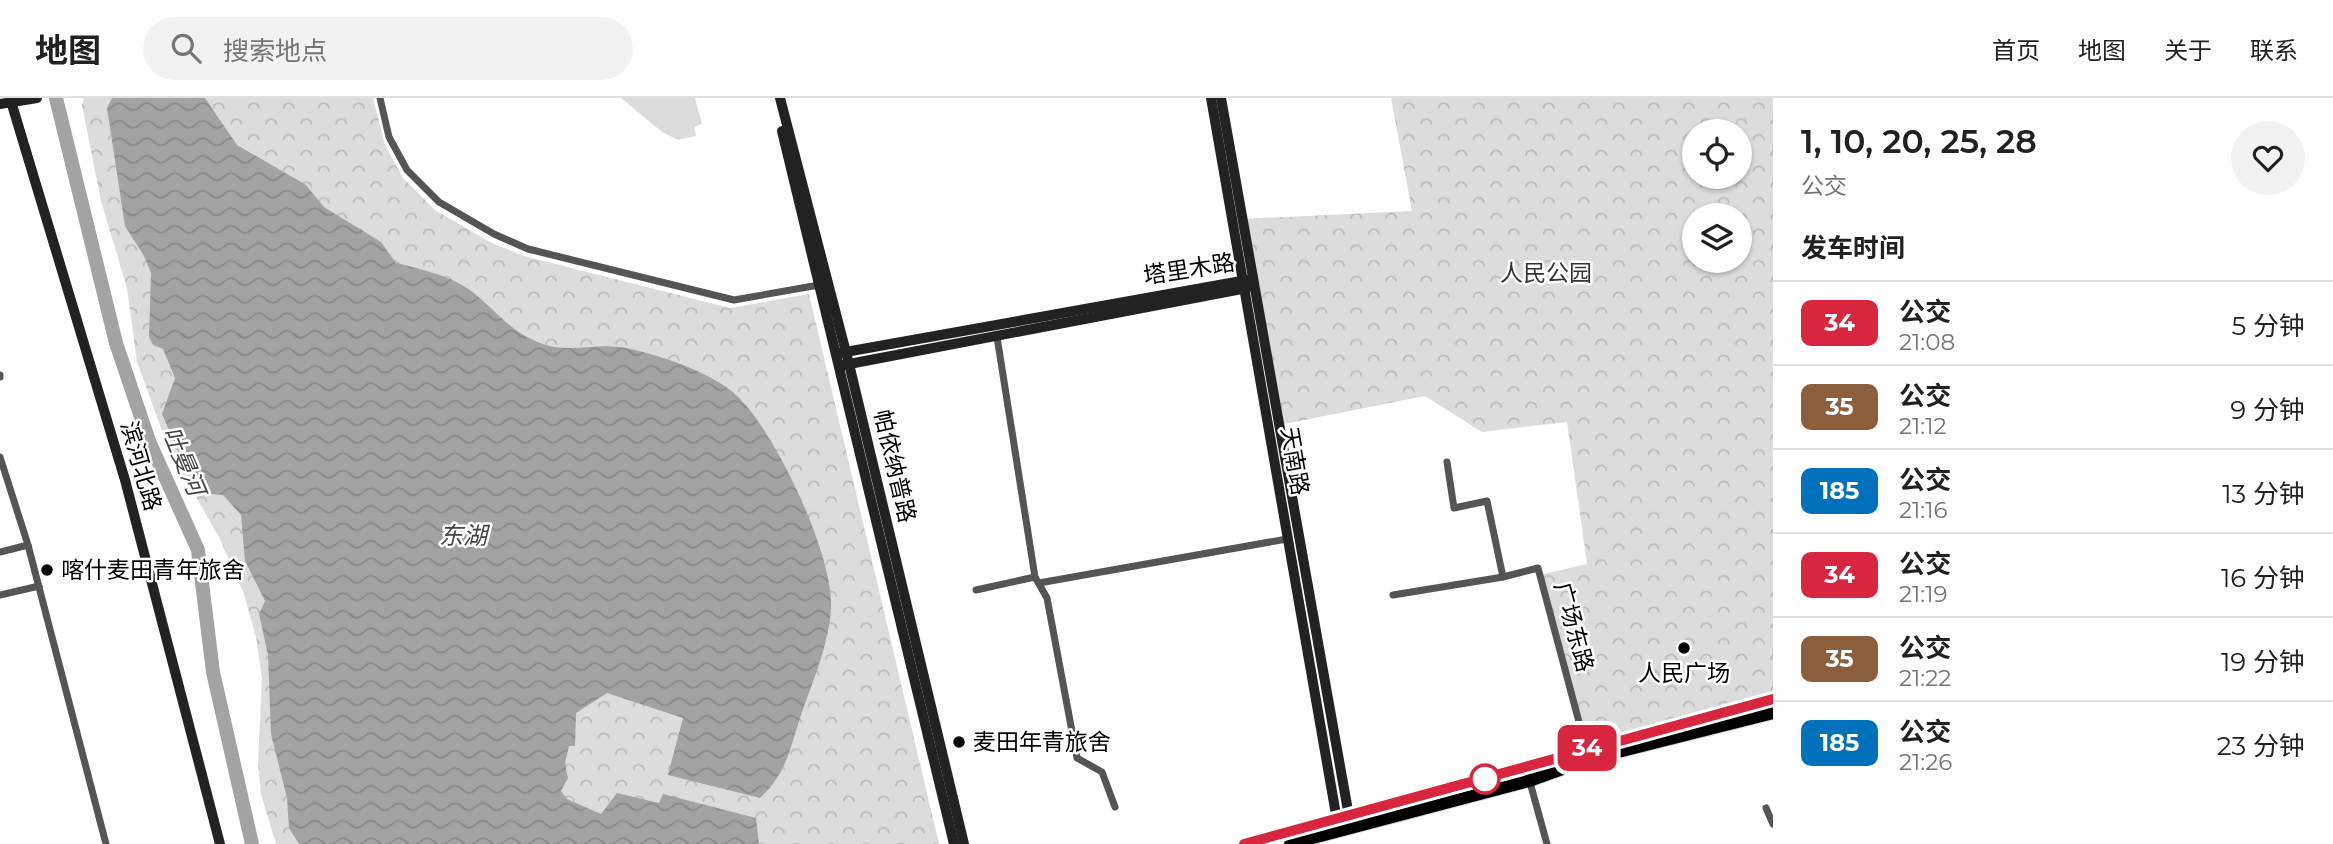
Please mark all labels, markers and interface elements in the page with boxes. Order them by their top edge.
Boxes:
search box [143,17,633,80]
icon: search [167,29,205,67]
text: 地图 [35,30,101,70]
text: 搜索地点 [223,35,327,67]
text: 首页 [1992,36,2040,65]
text: 地图 [2078,36,2126,65]
text: 关于 [2164,36,2212,65]
text: 联系 [2250,36,2298,65]
map controls [1682,119,1752,273]
button: locate [1682,119,1752,189]
text: 1, 10, 20, 25, 28 [1801,121,2037,161]
button: heart [2231,121,2305,195]
text: 公交 [1801,172,1847,200]
button: layers [1682,203,1752,273]
text: 发车时间 [1801,232,1905,264]
street label: 塔里木路 [1141,248,1237,290]
park label: 人民公园 [1500,259,1592,287]
text: 公交 [1899,296,1951,328]
text: 34 [1824,308,1855,337]
text: 5 分钟 [2231,310,2305,342]
text: 21:08 [1899,328,1955,356]
text: 公交 [1899,380,1951,412]
text: 35 [1825,392,1854,421]
text: 9 分钟 [2230,394,2305,426]
street label: 帕依纳普路 [868,407,922,525]
text: 21:12 [1899,412,1947,440]
street label: 滨河北路 [115,418,167,514]
water label: 吐曼河 [157,422,213,503]
street label: 天南路 [1275,425,1315,497]
text: 公交 [1899,464,1951,496]
text: 185 [1820,476,1859,505]
text: 13 分钟 [2222,478,2305,510]
text: 21:16 [1899,496,1948,524]
water label: 东湖 [439,521,491,550]
text: 公交 [1899,548,1951,580]
place label: 喀什麦田青年旅舍 [61,556,245,584]
text: 34 [1824,560,1855,589]
marker: 喀什麦田青年旅舍 [39,562,55,578]
text: 16 分钟 [2221,562,2305,594]
street label: 广场东路 [1549,579,1599,675]
text: 21:19 [1899,580,1948,608]
text: 公交 [1899,632,1951,664]
marker: 人民广场 [1676,640,1692,656]
text: 35 [1825,644,1854,673]
text: 19 分钟 [2221,646,2305,678]
place label: 人民广场 [1638,659,1730,687]
text: 21:22 [1899,664,1951,692]
text: 公交 [1899,716,1951,748]
line badge: 34 [1556,725,1618,771]
place label: 麦田年青旅舍 [973,728,1111,756]
text: 185 [1820,728,1859,757]
text: 23 分钟 [2217,730,2305,762]
text: 34 [1572,733,1602,762]
marker: 麦田年青旅舍 [951,734,967,750]
text: 21:26 [1899,748,1952,776]
unlabelled marker [1470,764,1500,794]

